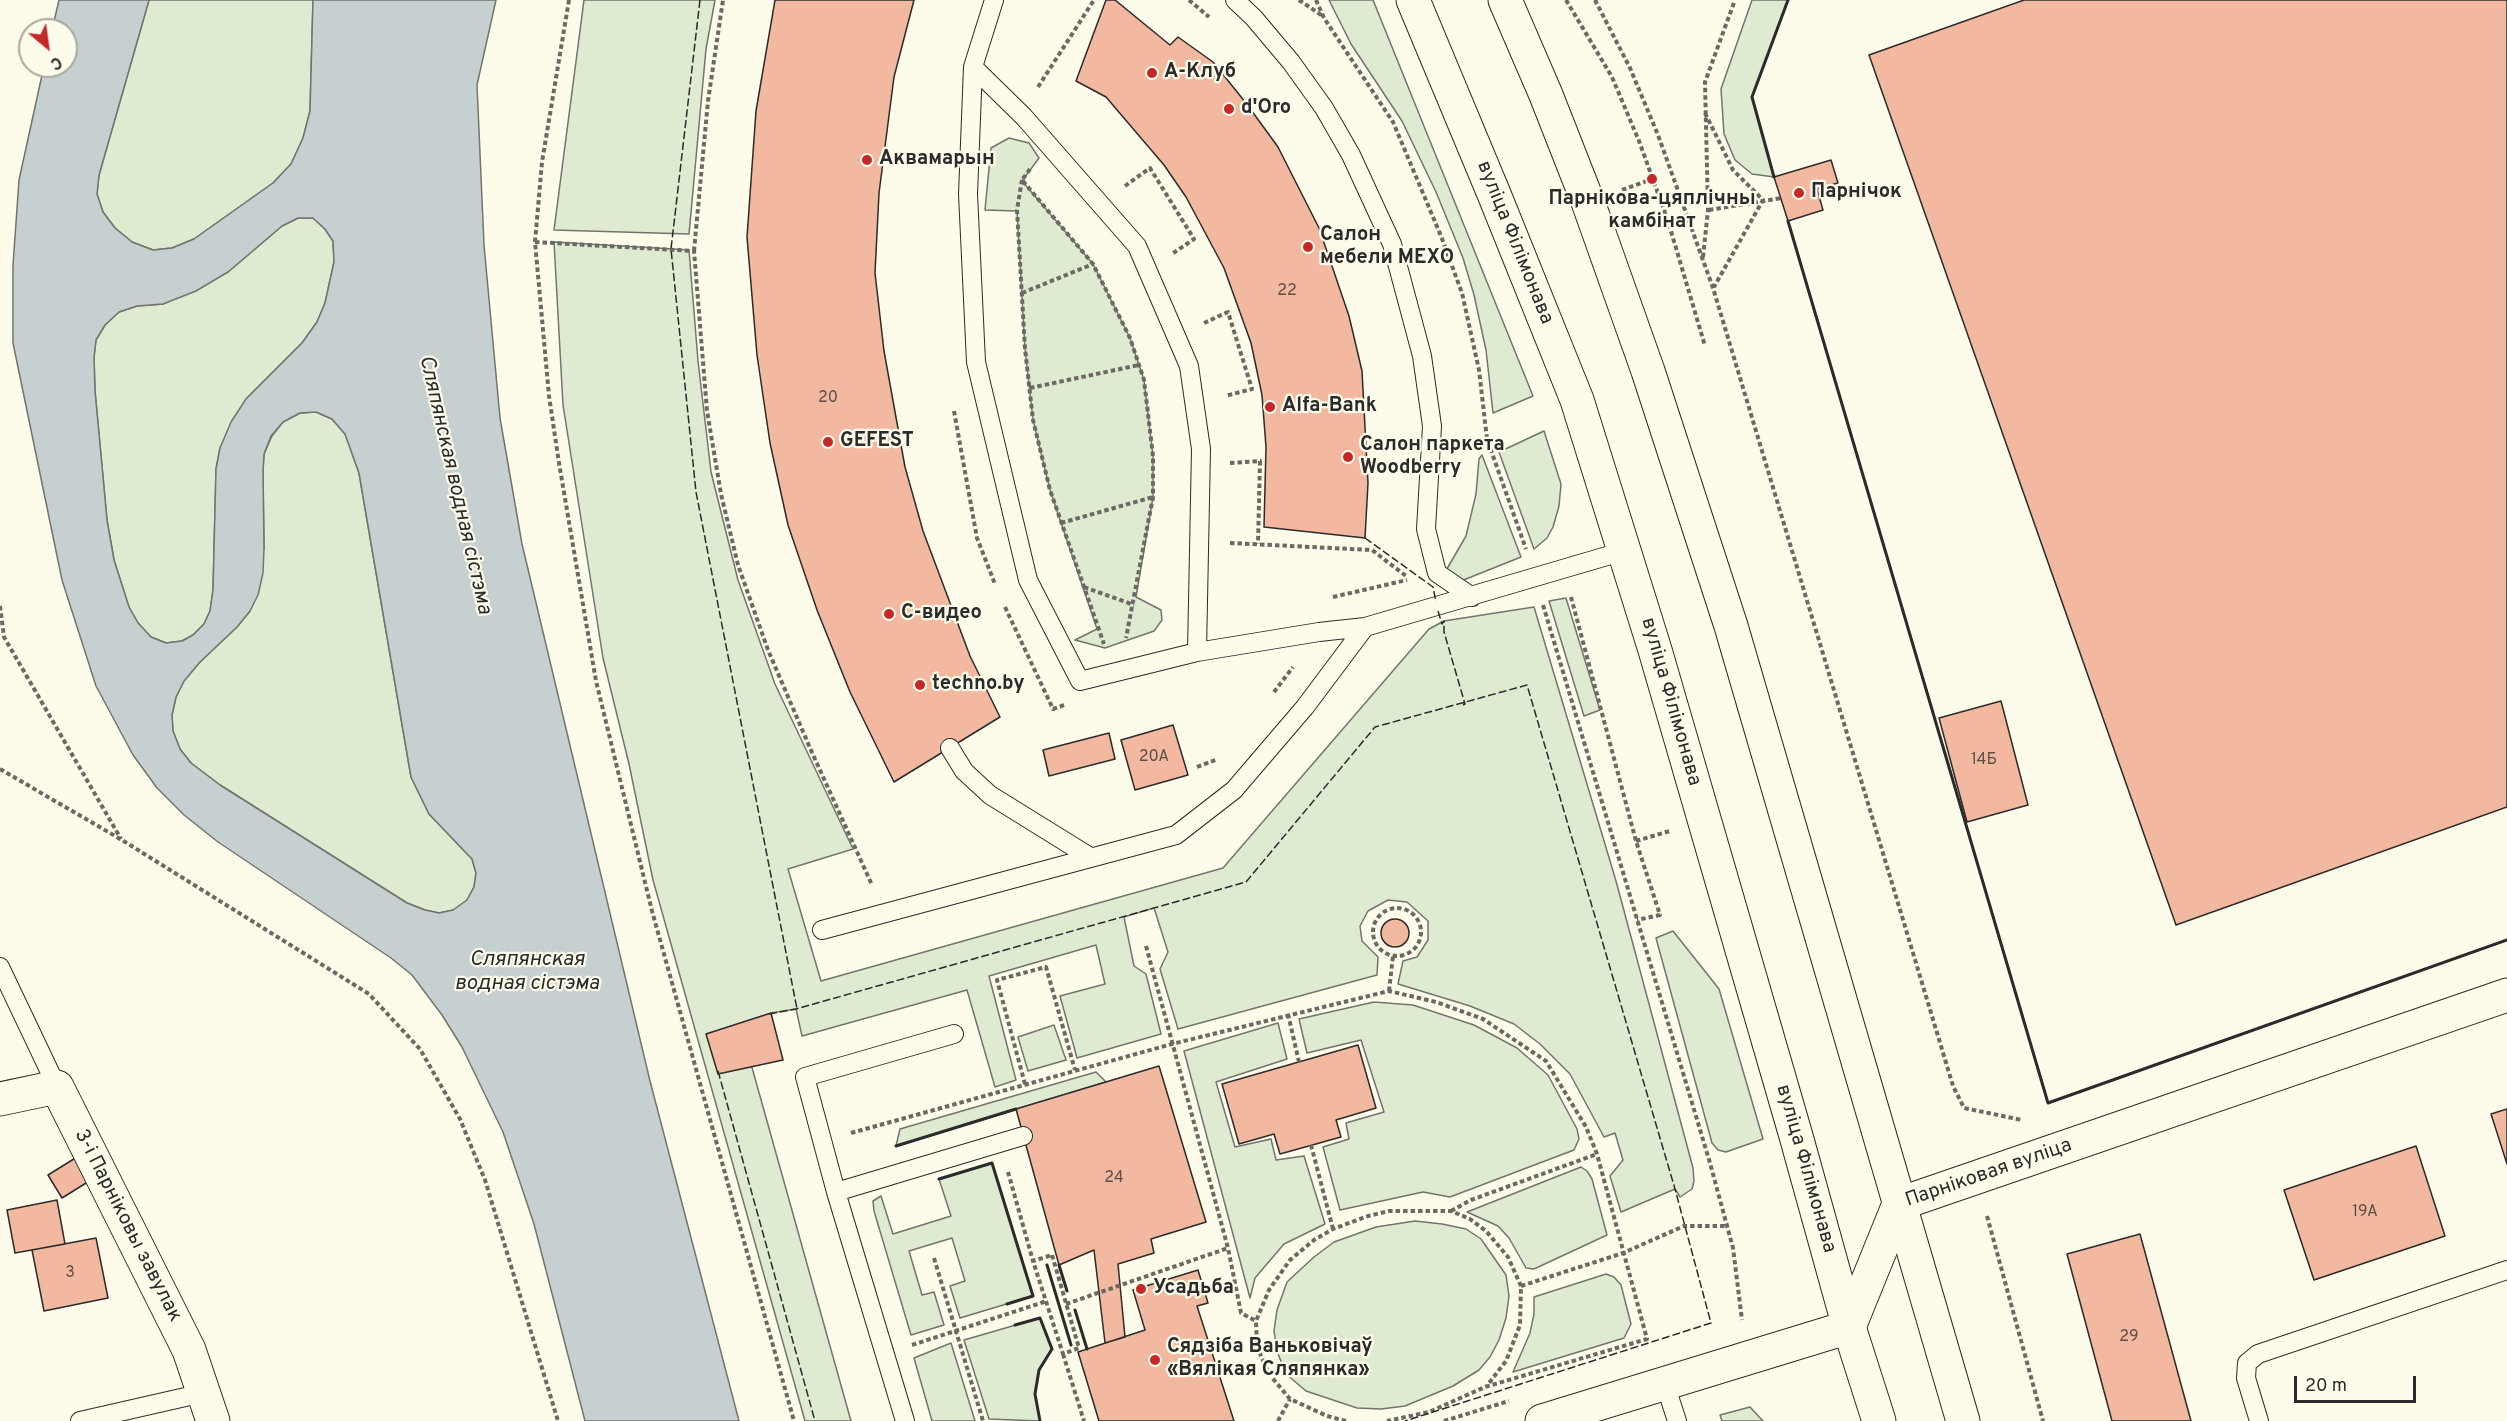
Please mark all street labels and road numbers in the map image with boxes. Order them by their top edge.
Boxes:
street label: вуліца Філімонава [1470,158,1558,328]
street label: вуліца Філімонава [1635,615,1705,789]
street label: вуліца Філімонава [1770,1082,1840,1256]
street label: 3-і Парніковы завулак [68,1126,186,1326]
street label: Парніковая вуліца [1903,1134,2075,1214]

